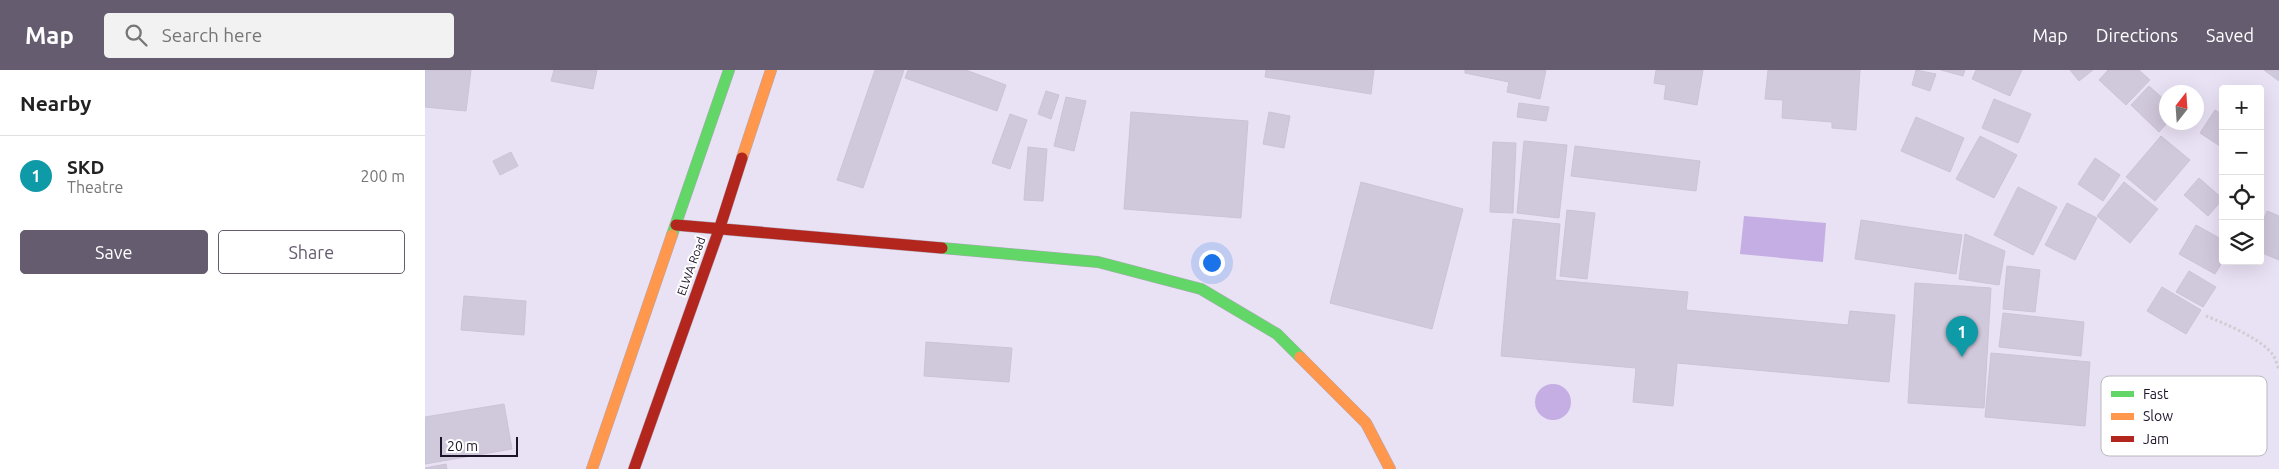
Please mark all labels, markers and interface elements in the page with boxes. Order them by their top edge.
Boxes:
search box [104,13,454,58]
icon: search [122,21,150,49]
text: Map [25,22,74,49]
text: Search here [162,24,262,46]
text: Map [2032,25,2068,45]
text: Directions [2096,25,2178,45]
text: Saved [2206,25,2254,45]
north arrow [2159,85,2204,130]
map controls [2219,85,2264,265]
button: + [2219,85,2264,130]
text: Nearby [20,91,91,115]
button: − [2219,130,2264,175]
text: SKD [67,156,104,178]
text: 1 [31,167,41,185]
text: 200 m [360,167,405,185]
button: locate [2219,175,2264,220]
text: Theatre [67,178,123,196]
button: layers [2219,220,2264,265]
button: Save [20,230,208,274]
button: Share [218,230,405,274]
street label: ELWA Road [674,235,708,297]
your location [1199,250,1225,276]
pin: 1 [1946,316,1978,357]
legend [2101,376,2267,456]
text: Fast [2143,386,2169,402]
text: Slow [2143,408,2173,424]
text: Jam [2143,431,2169,447]
scale bar [440,434,517,457]
text: 20 m [447,438,478,454]

